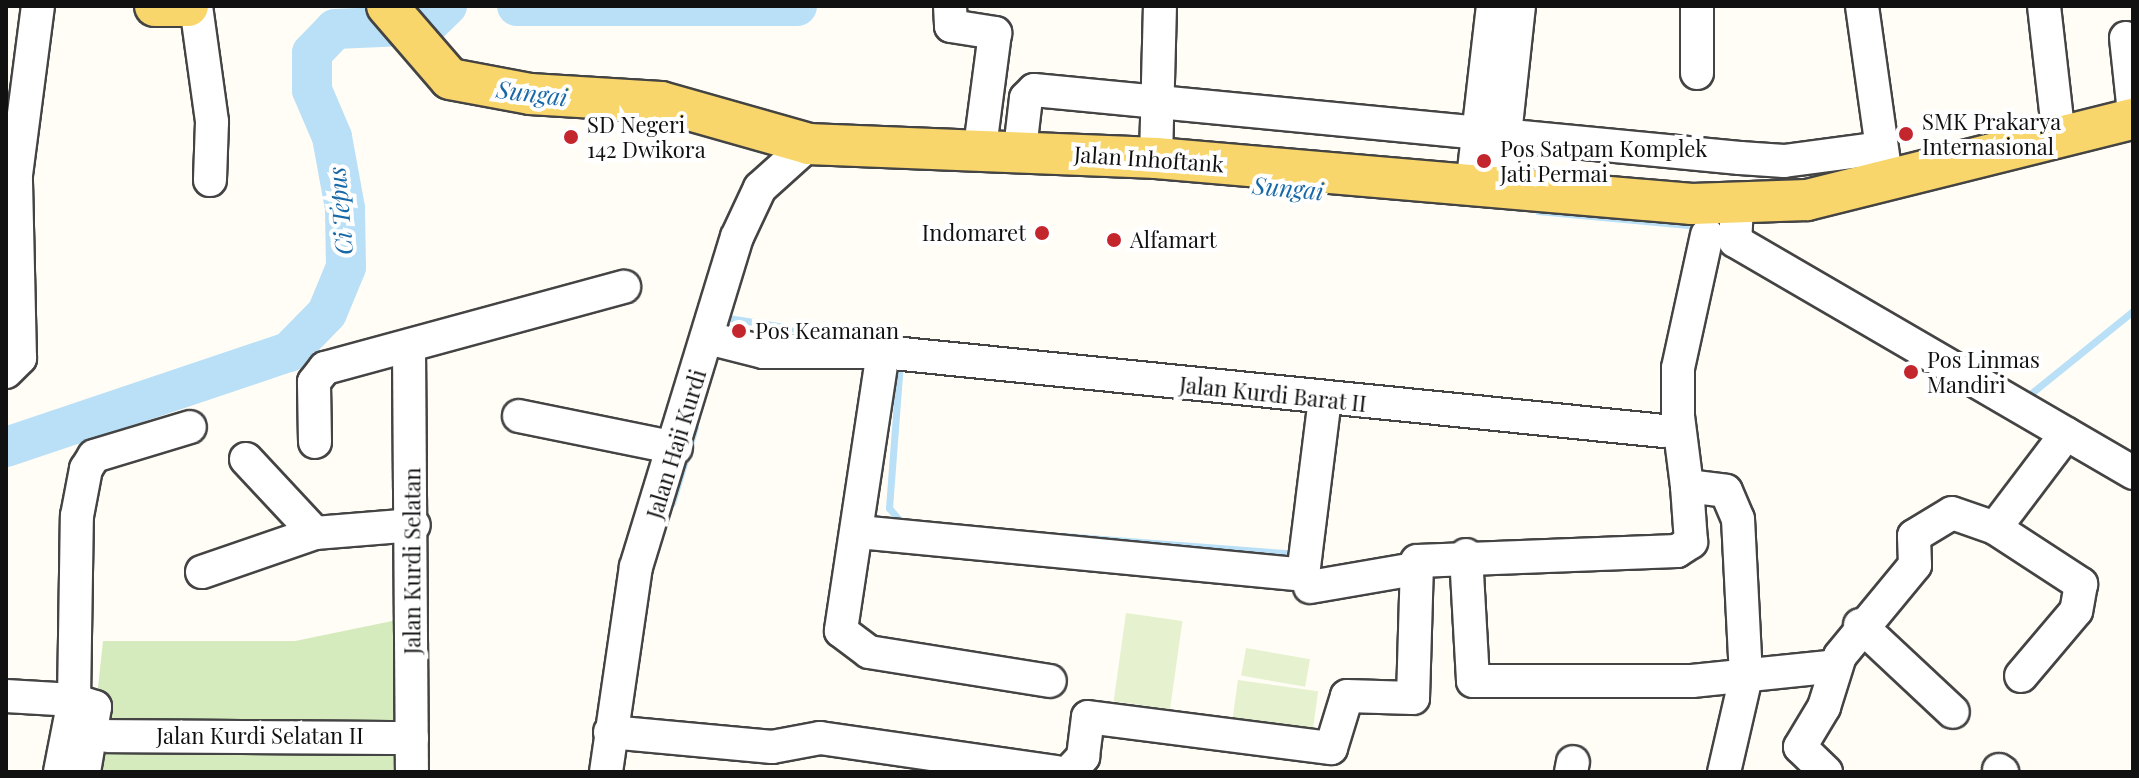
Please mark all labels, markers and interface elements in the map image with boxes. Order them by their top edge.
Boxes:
water label: Sungai [495,74,569,112]
place label: SMK Prakarya Internasional [1922,108,2061,160]
place label: SD Negeri 142 Dwikora [587,111,706,162]
marker: SMK Prakarya Internasional [1897,125,1915,143]
marker: SD Negeri 142 Dwikora [562,128,580,146]
place label: Pos Satpam Komplek Jati Permai [1500,135,1707,186]
street label: Jalan Inhoftank [1073,141,1225,177]
marker: Pos Satpam Komplek Jati Permai [1475,152,1493,170]
water label: Ci Tepus [322,166,358,256]
water label: Sungai [1251,171,1325,205]
place label: Indomaret [922,220,1026,246]
marker: Indomaret [1033,224,1051,242]
place label: Alfamart [1130,227,1216,253]
marker: Alfamart [1105,231,1123,249]
place label: Pos Keamanan [755,318,899,344]
marker: Pos Keamanan [730,322,748,340]
place label: Pos Linmas Mandiri [1927,346,2040,398]
marker: Pos Linmas Mandiri [1902,363,1920,381]
street label: Jalan Haji Kurdi [641,366,711,522]
street label: Jalan Kurdi Barat II [1178,371,1368,417]
street label: Jalan Kurdi Selatan [399,468,425,654]
street label: Jalan Kurdi Selatan II [156,723,364,749]

